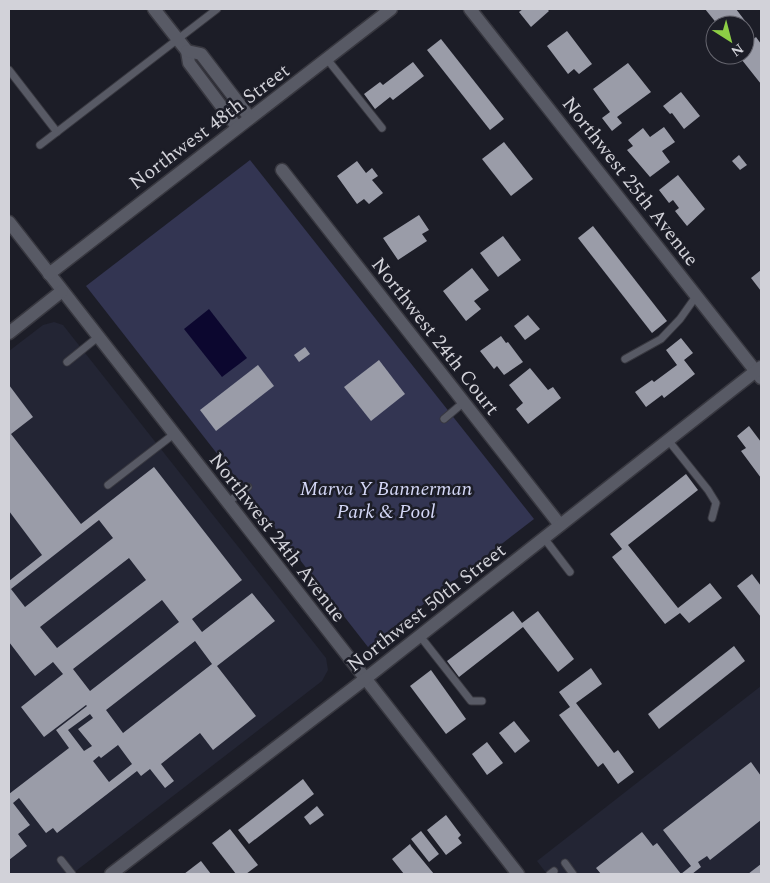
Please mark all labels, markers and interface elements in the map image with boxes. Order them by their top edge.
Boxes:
north arrow [705,15,755,65]
text: N [727,38,748,62]
street label: Northwest 48th Street [123,56,296,197]
street label: Northwest 25th Avenue [554,90,706,273]
street label: Northwest 24th Court [364,251,507,422]
street label: Northwest 24th Avenue [201,446,353,629]
park label: Marva Y Bannerman Park & Pool [300,474,473,527]
street label: Northwest 50th Street [341,536,513,680]

